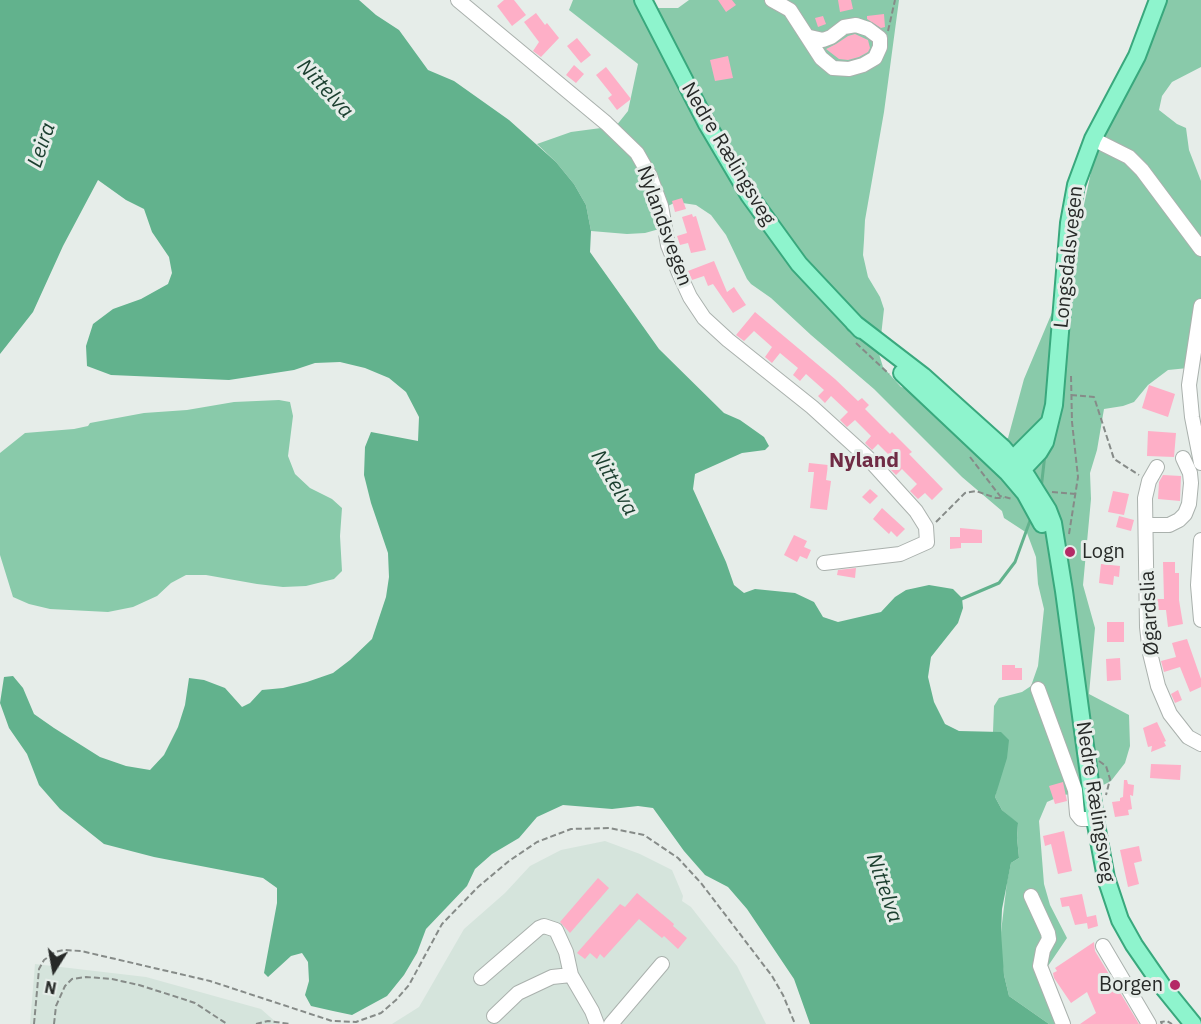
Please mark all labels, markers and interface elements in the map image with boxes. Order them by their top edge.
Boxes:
water label: Nittelva [291,54,359,124]
street label: Nedre Rælingsveg [676,78,780,230]
water label: Leira [23,119,61,171]
street label: Nylandsvegen [631,163,697,289]
street label: Longsdalsvegen [1050,184,1088,330]
water label: Nittelva [585,446,643,520]
district label: Nyland [829,448,899,474]
place label: Logn [1082,540,1125,564]
marker: Logn [1063,545,1077,559]
street label: Øgardslia [1136,570,1164,656]
street label: Nedre Rælingsveg [1070,720,1120,884]
water label: Nittelva [860,850,908,926]
north arrow [24,940,84,1000]
place label: Borgen [1099,973,1163,997]
text: N [43,977,58,999]
marker: Borgen [1168,978,1182,992]

